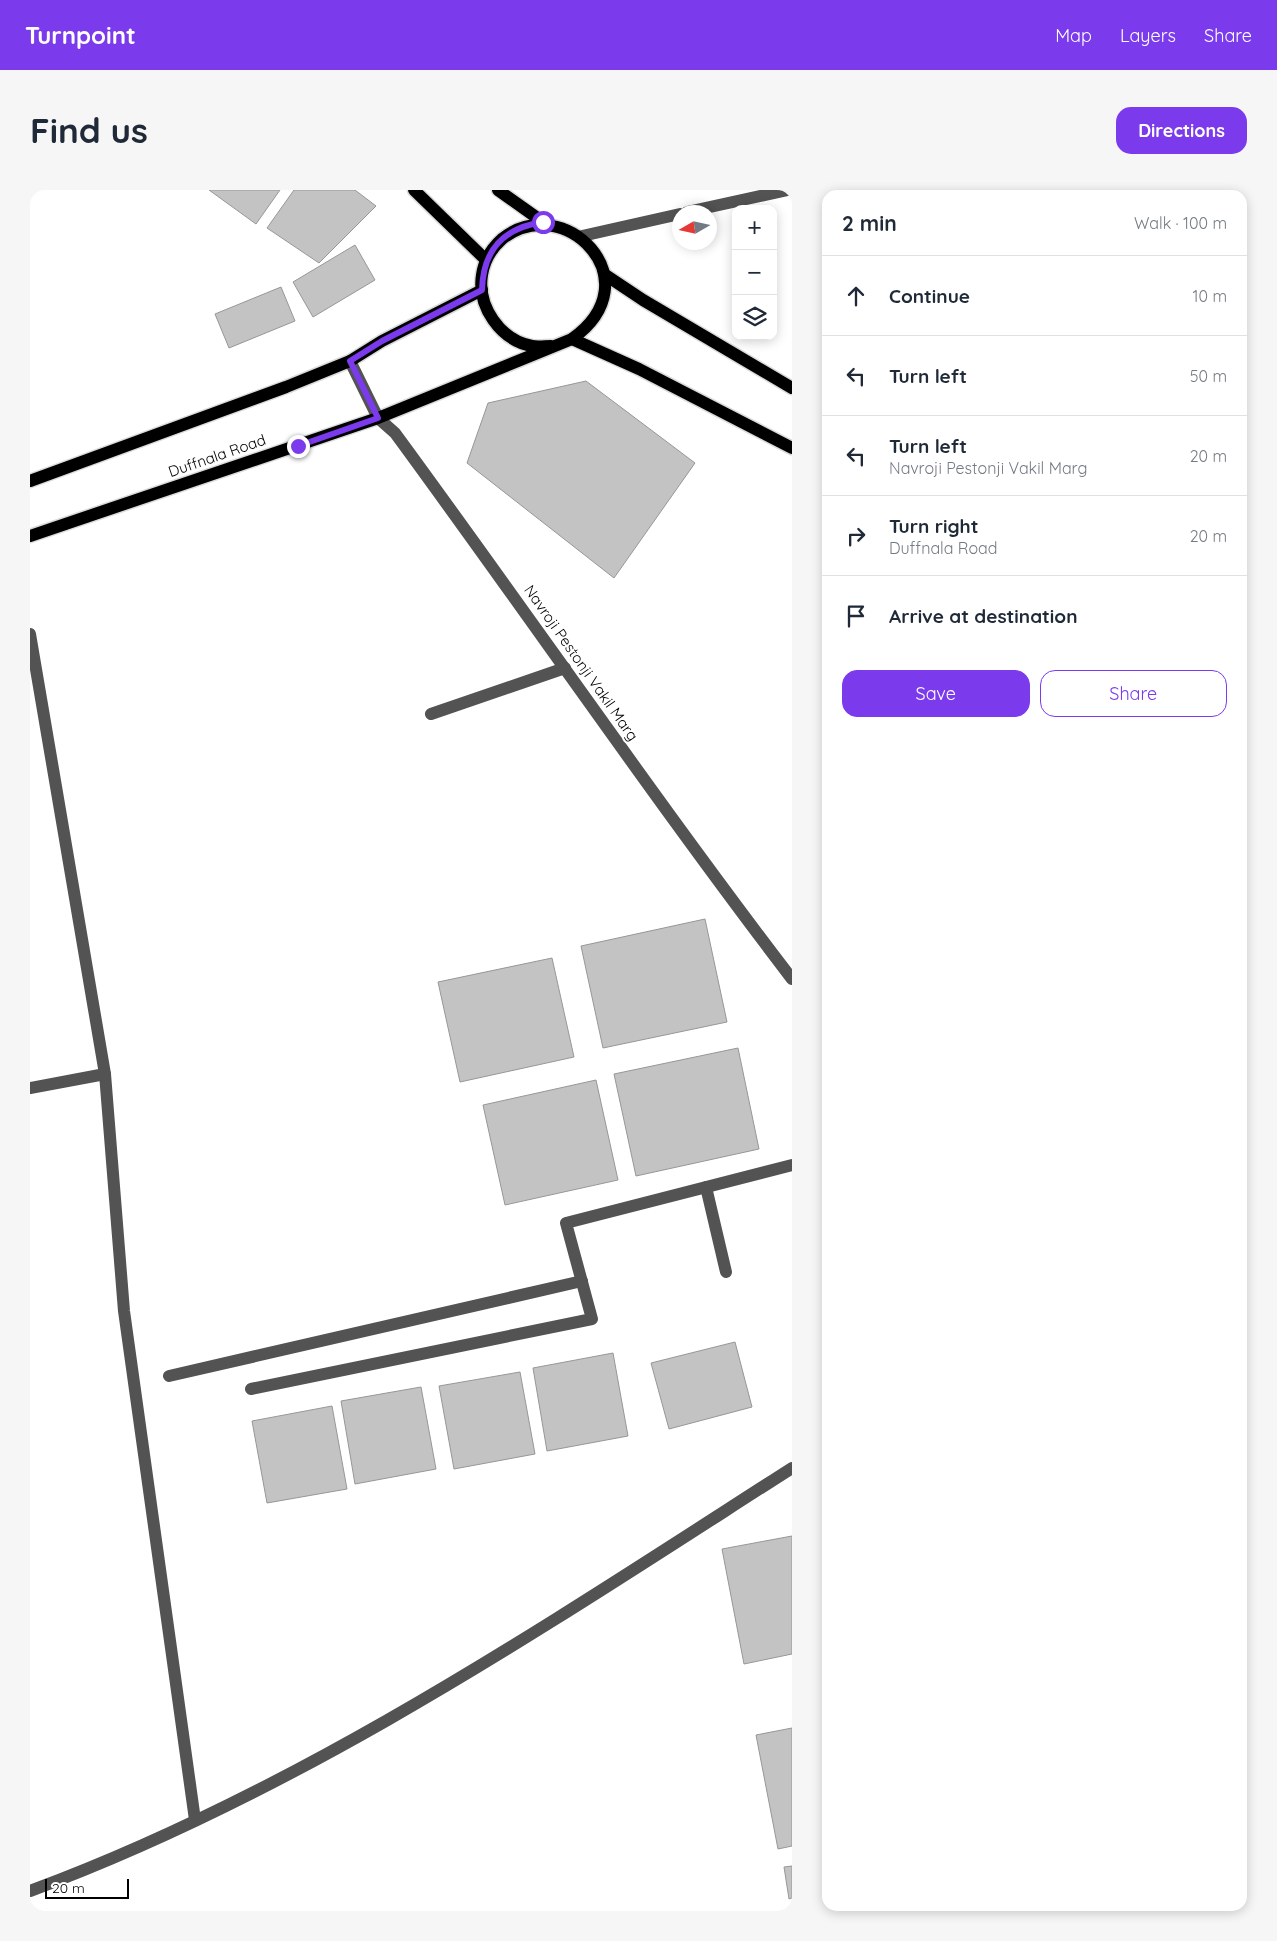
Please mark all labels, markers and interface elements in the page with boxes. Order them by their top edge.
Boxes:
text: Turnpoint [25,20,136,50]
text: Map [1055,24,1092,47]
text: Layers [1120,24,1176,47]
text: Share [1204,24,1252,47]
button: Directions [1116,107,1247,154]
text: Find us [30,108,148,152]
north arrow [672,205,717,250]
map controls [732,205,777,340]
button: + [732,205,777,250]
text: 2 min [842,210,897,236]
route start [532,211,555,234]
text: Walk · 100 m [1134,213,1227,233]
button: − [732,250,777,295]
icon: ahead [842,282,870,310]
text: Continue [889,284,970,308]
text: 10 m [1193,286,1227,306]
button: layers [732,295,777,340]
icon: left [842,362,870,390]
text: Turn left [889,364,967,388]
text: 50 m [1190,366,1227,386]
street label: Duffnala Road [166,430,268,481]
text: Turn left [889,434,967,458]
route end [287,435,310,458]
icon: left [842,442,870,470]
text: 20 m [1190,446,1227,466]
text: Navroji Pestonji Vakil Marg [889,458,1087,478]
text: Turn right [889,514,978,538]
icon: right [842,522,870,550]
text: 20 m [1190,526,1227,546]
text: Duffnala Road [889,538,998,558]
street label: Navroji Pestonji Vakil Marg [520,581,643,744]
icon: arrive [842,602,870,630]
text: Arrive at destination [889,604,1078,628]
button: Save [842,670,1030,717]
button: Share [1040,670,1227,717]
scale bar [45,1876,129,1899]
text: 20 m [52,1879,85,1897]

